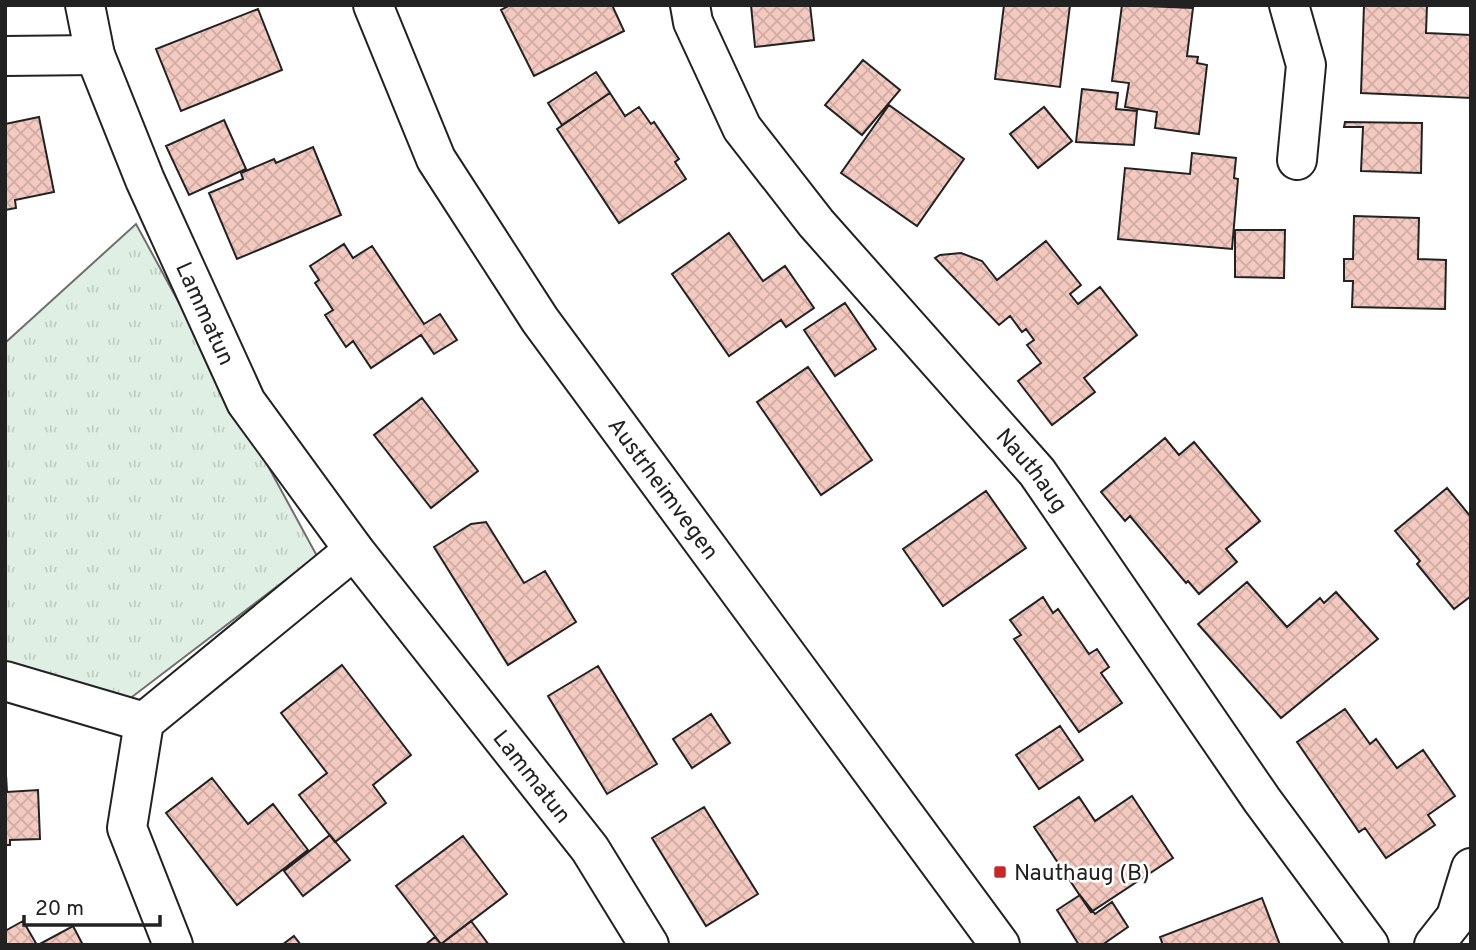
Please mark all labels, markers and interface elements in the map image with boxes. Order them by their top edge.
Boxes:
street label: Lammatun [167,258,239,371]
street label: Austrheimvegen [600,413,724,567]
street label: Nauthaug [988,423,1073,519]
street label: Lammatun [485,725,576,830]
place label: Nauthaug (B) [1014,860,1150,889]
marker: Nauthaug (B) [992,864,1008,880]
scale bar [24,884,161,928]
text: 20 m [35,896,84,923]

